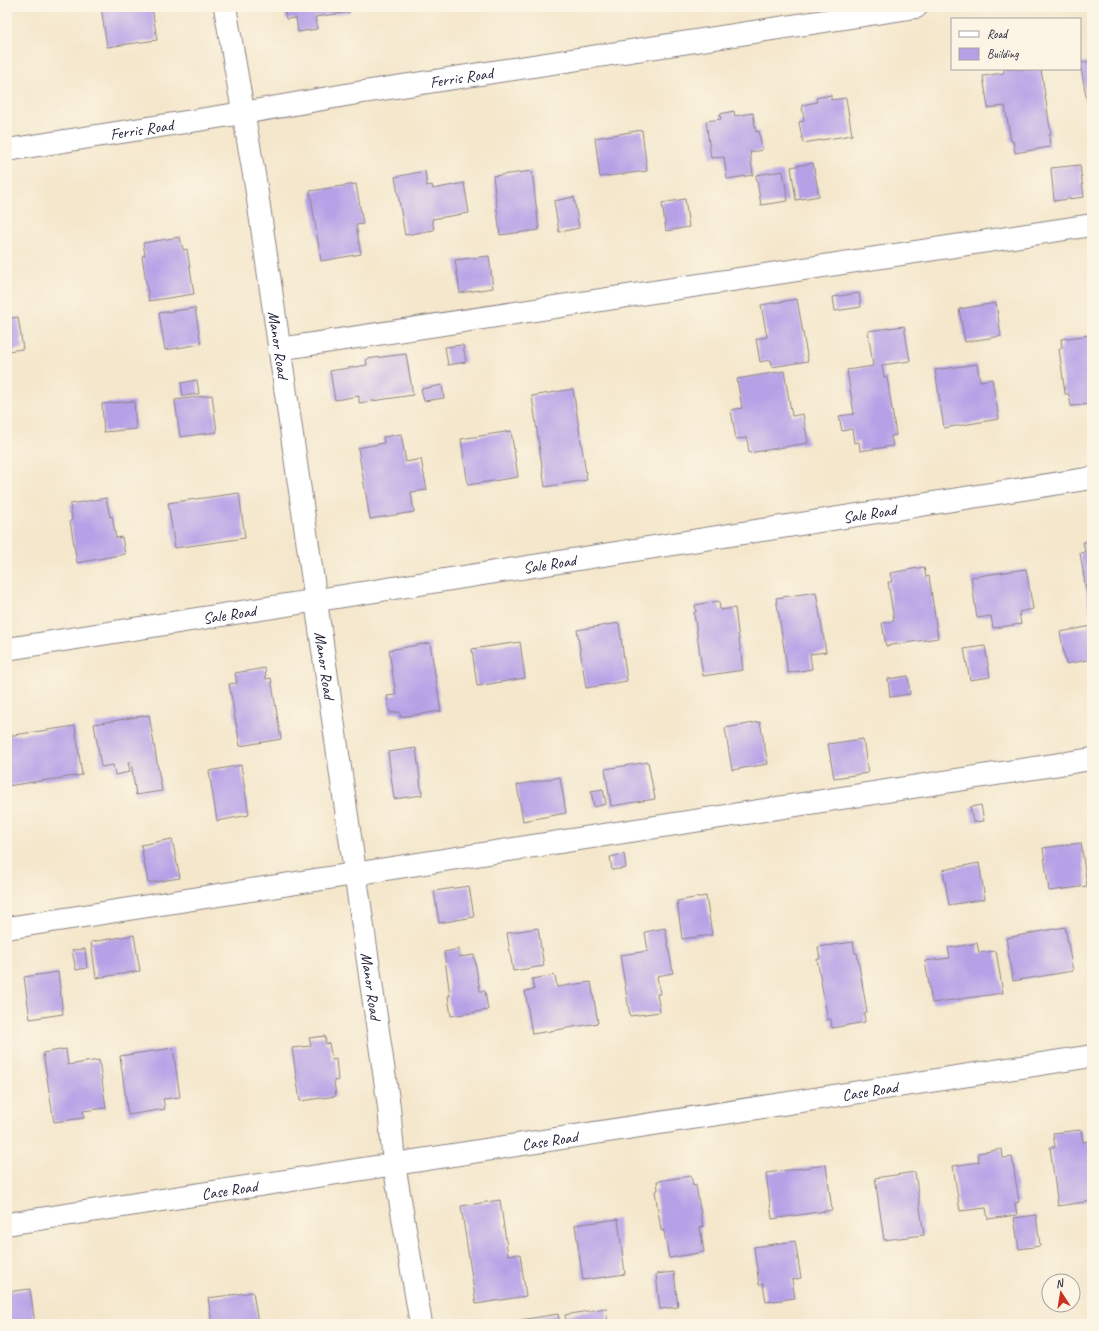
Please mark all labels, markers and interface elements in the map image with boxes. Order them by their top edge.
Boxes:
legend [951,18,1081,70]
text: Road [987,26,1009,42]
text: Building [987,46,1019,62]
street label: Ferris Road [428,63,497,93]
street label: Ferris Road [109,115,177,145]
street label: Manor Road [263,310,293,383]
street label: Sale Road [842,500,900,528]
street label: Sale Road [522,550,580,579]
street label: Sale Road [202,601,260,629]
street label: Manor Road [309,630,339,703]
street label: Manor Road [356,951,386,1024]
street label: Case Road [841,1077,902,1106]
street label: Case Road [520,1126,582,1155]
street label: Case Road [200,1176,261,1205]
north arrow [1041,1273,1081,1313]
text: N [1054,1275,1066,1291]

